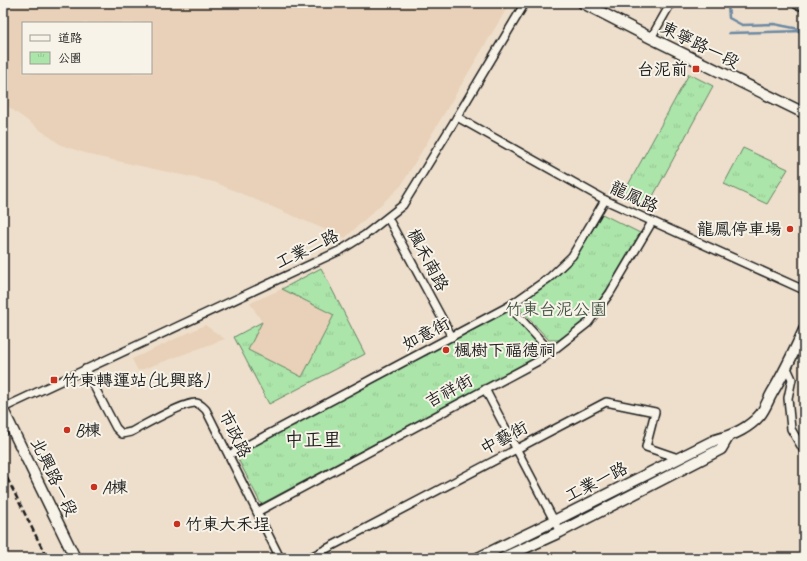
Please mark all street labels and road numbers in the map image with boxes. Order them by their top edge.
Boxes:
street label: 東寧路一段 [657,17,743,73]
street label: 龍鳳路 [606,177,662,217]
street label: 工業二路 [272,225,342,273]
street label: 楓禾南路 [403,225,453,295]
street label: 如意街 [399,313,453,355]
street label: 吉祥街 [422,370,476,412]
street label: 市政路 [214,406,256,462]
street label: 中藝街 [477,417,531,459]
street label: 北興路ㄧ段 [26,434,82,520]
street label: 工業一路 [561,457,631,507]

